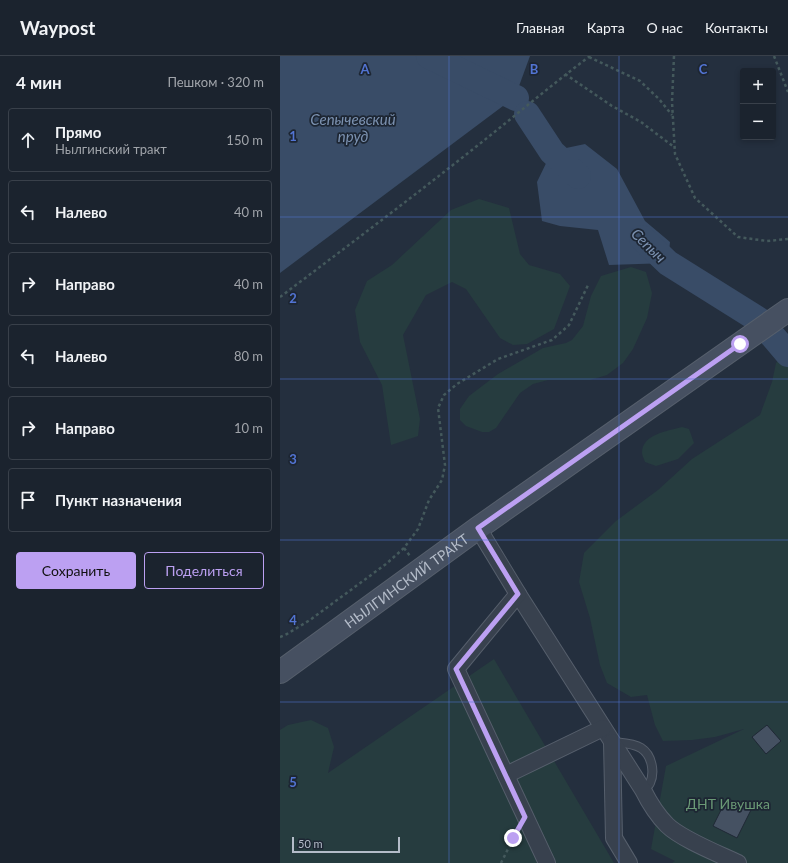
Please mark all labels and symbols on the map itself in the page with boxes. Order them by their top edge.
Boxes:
text: A [359,61,370,77]
text: B [530,61,539,77]
text: C [699,61,708,77]
water label: Сепычевский пруд [310,110,396,145]
text: 1 [289,128,297,144]
water label: Сепыч [628,224,670,266]
text: 2 [289,290,297,306]
route start [731,335,749,353]
text: 3 [289,451,297,467]
street label: НЫЛГИНСКИЙ ТРАКТ [341,529,472,631]
text: 4 [289,612,297,628]
text: 5 [289,774,297,790]
park label: ДНТ Ивушка [686,795,770,812]
route end [504,829,522,847]
scale bar [292,835,400,854]

